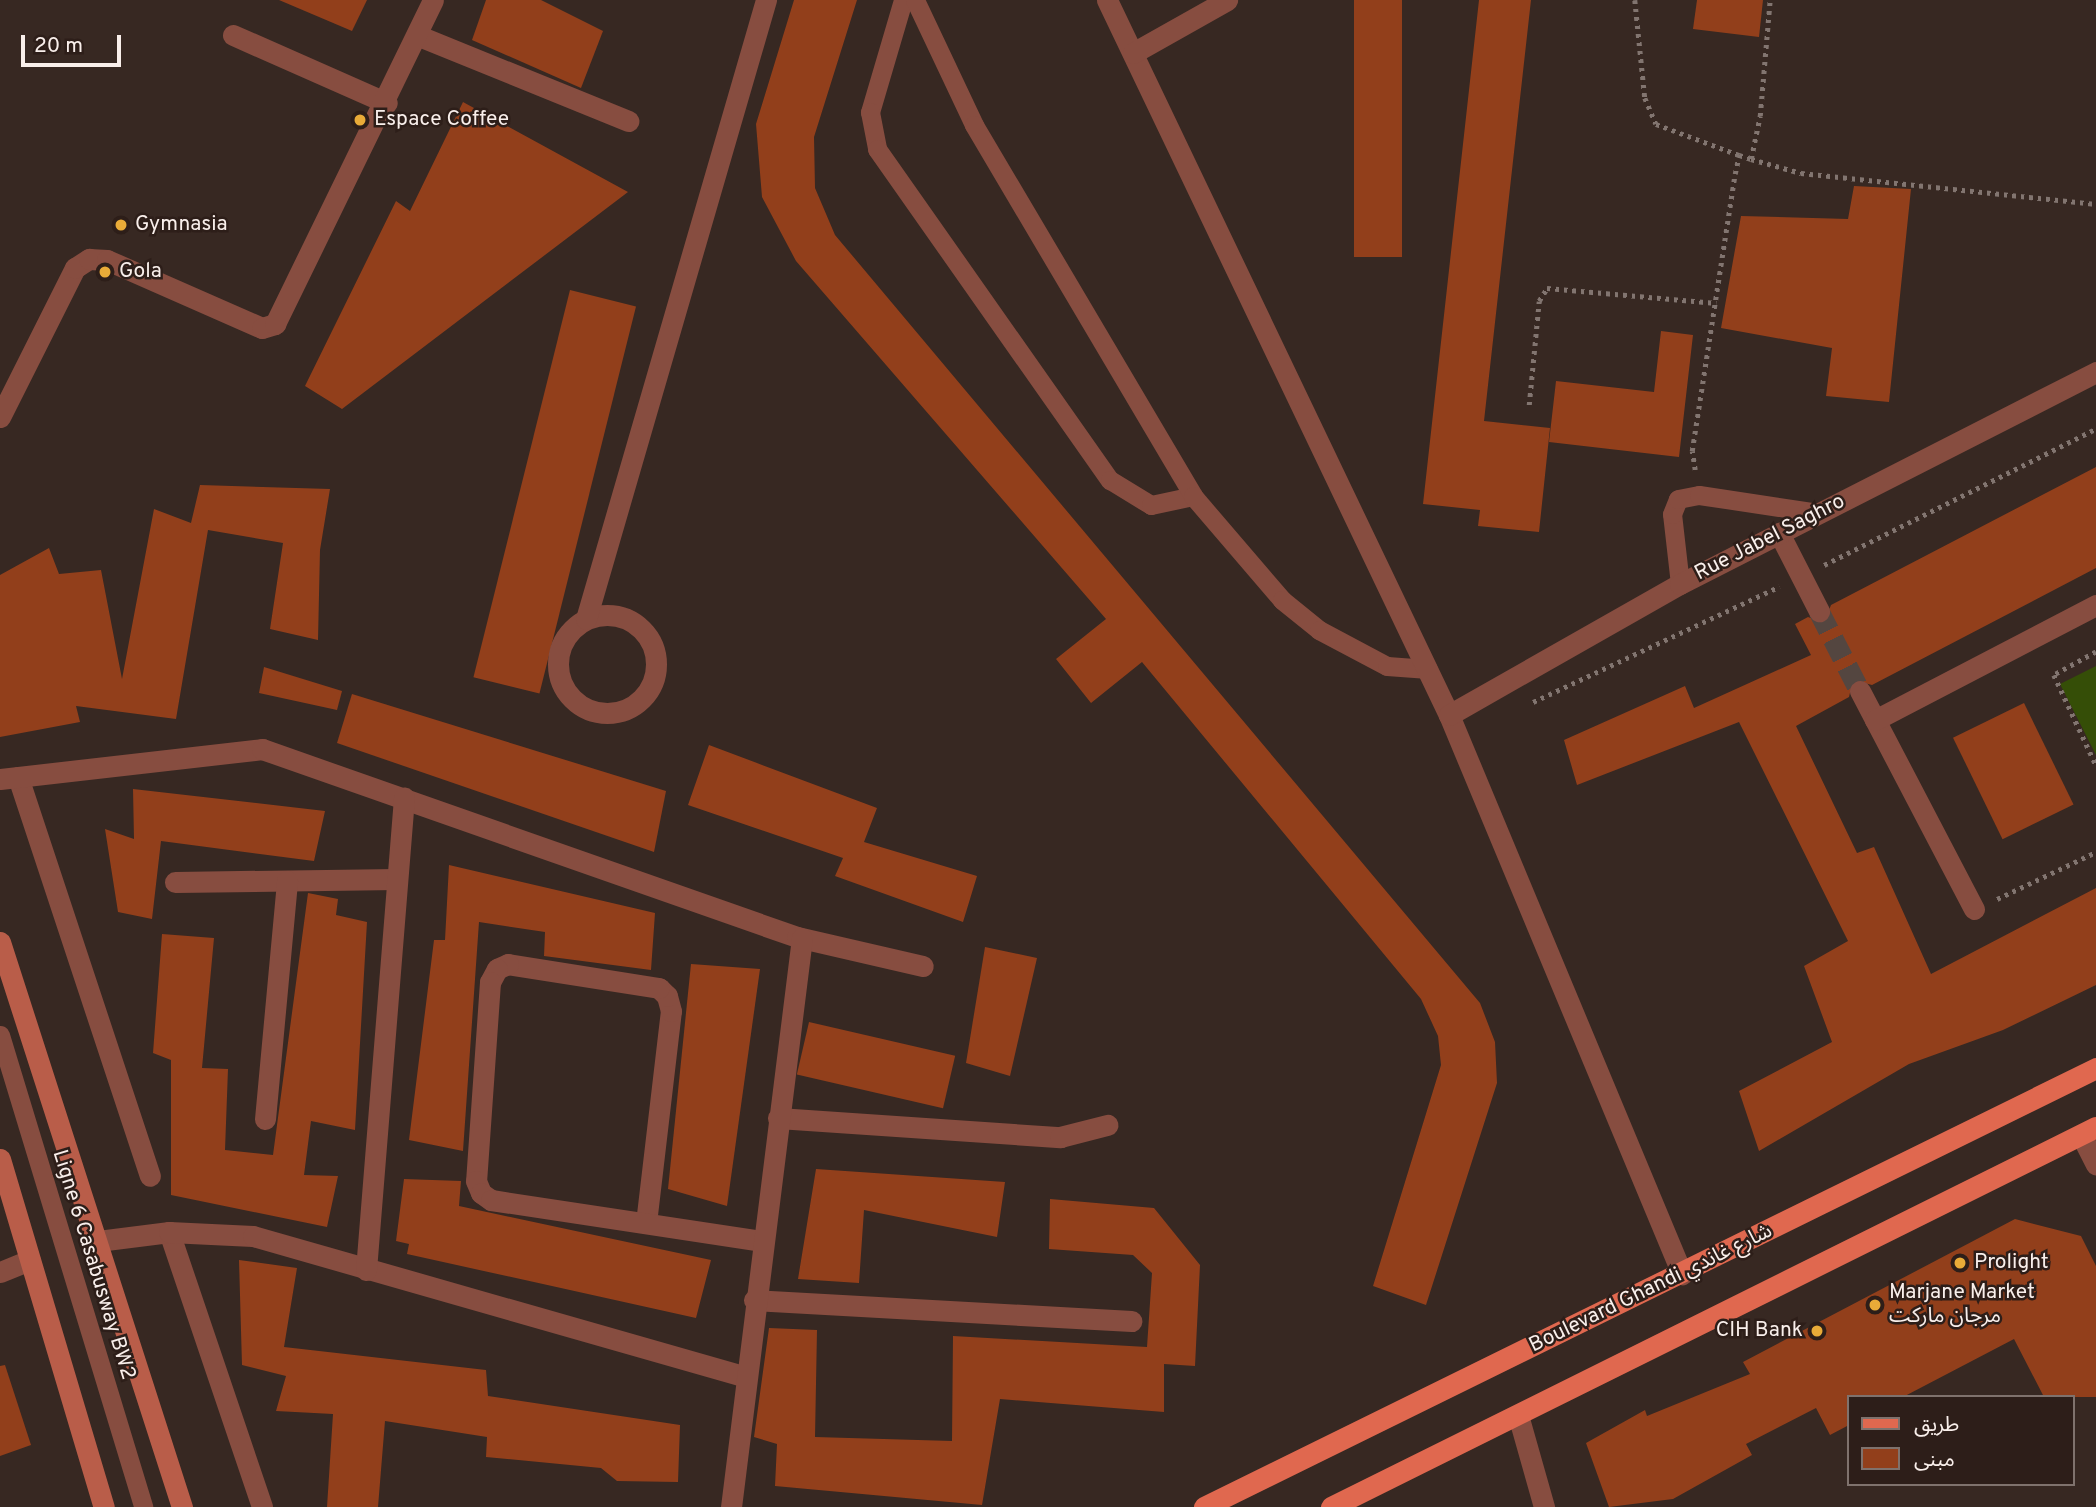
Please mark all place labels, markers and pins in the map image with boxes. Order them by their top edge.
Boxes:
place label: Espace Coffee [374,107,509,133]
marker: Espace Coffee [352,112,368,128]
place label: Gymnasia [135,212,228,238]
marker: Gymnasia [113,217,129,233]
place label: Gola [119,259,162,285]
marker: Gola [97,264,113,280]
place label: Prolight [1974,1250,2049,1276]
marker: Prolight [1952,1255,1968,1271]
place label: Marjane Market مرجان ماركت [1889,1280,2035,1330]
marker: Marjane Market مرجان ماركت [1867,1297,1883,1313]
place label: CIH Bank [1716,1318,1803,1344]
marker: CIH Bank [1809,1323,1825,1339]

